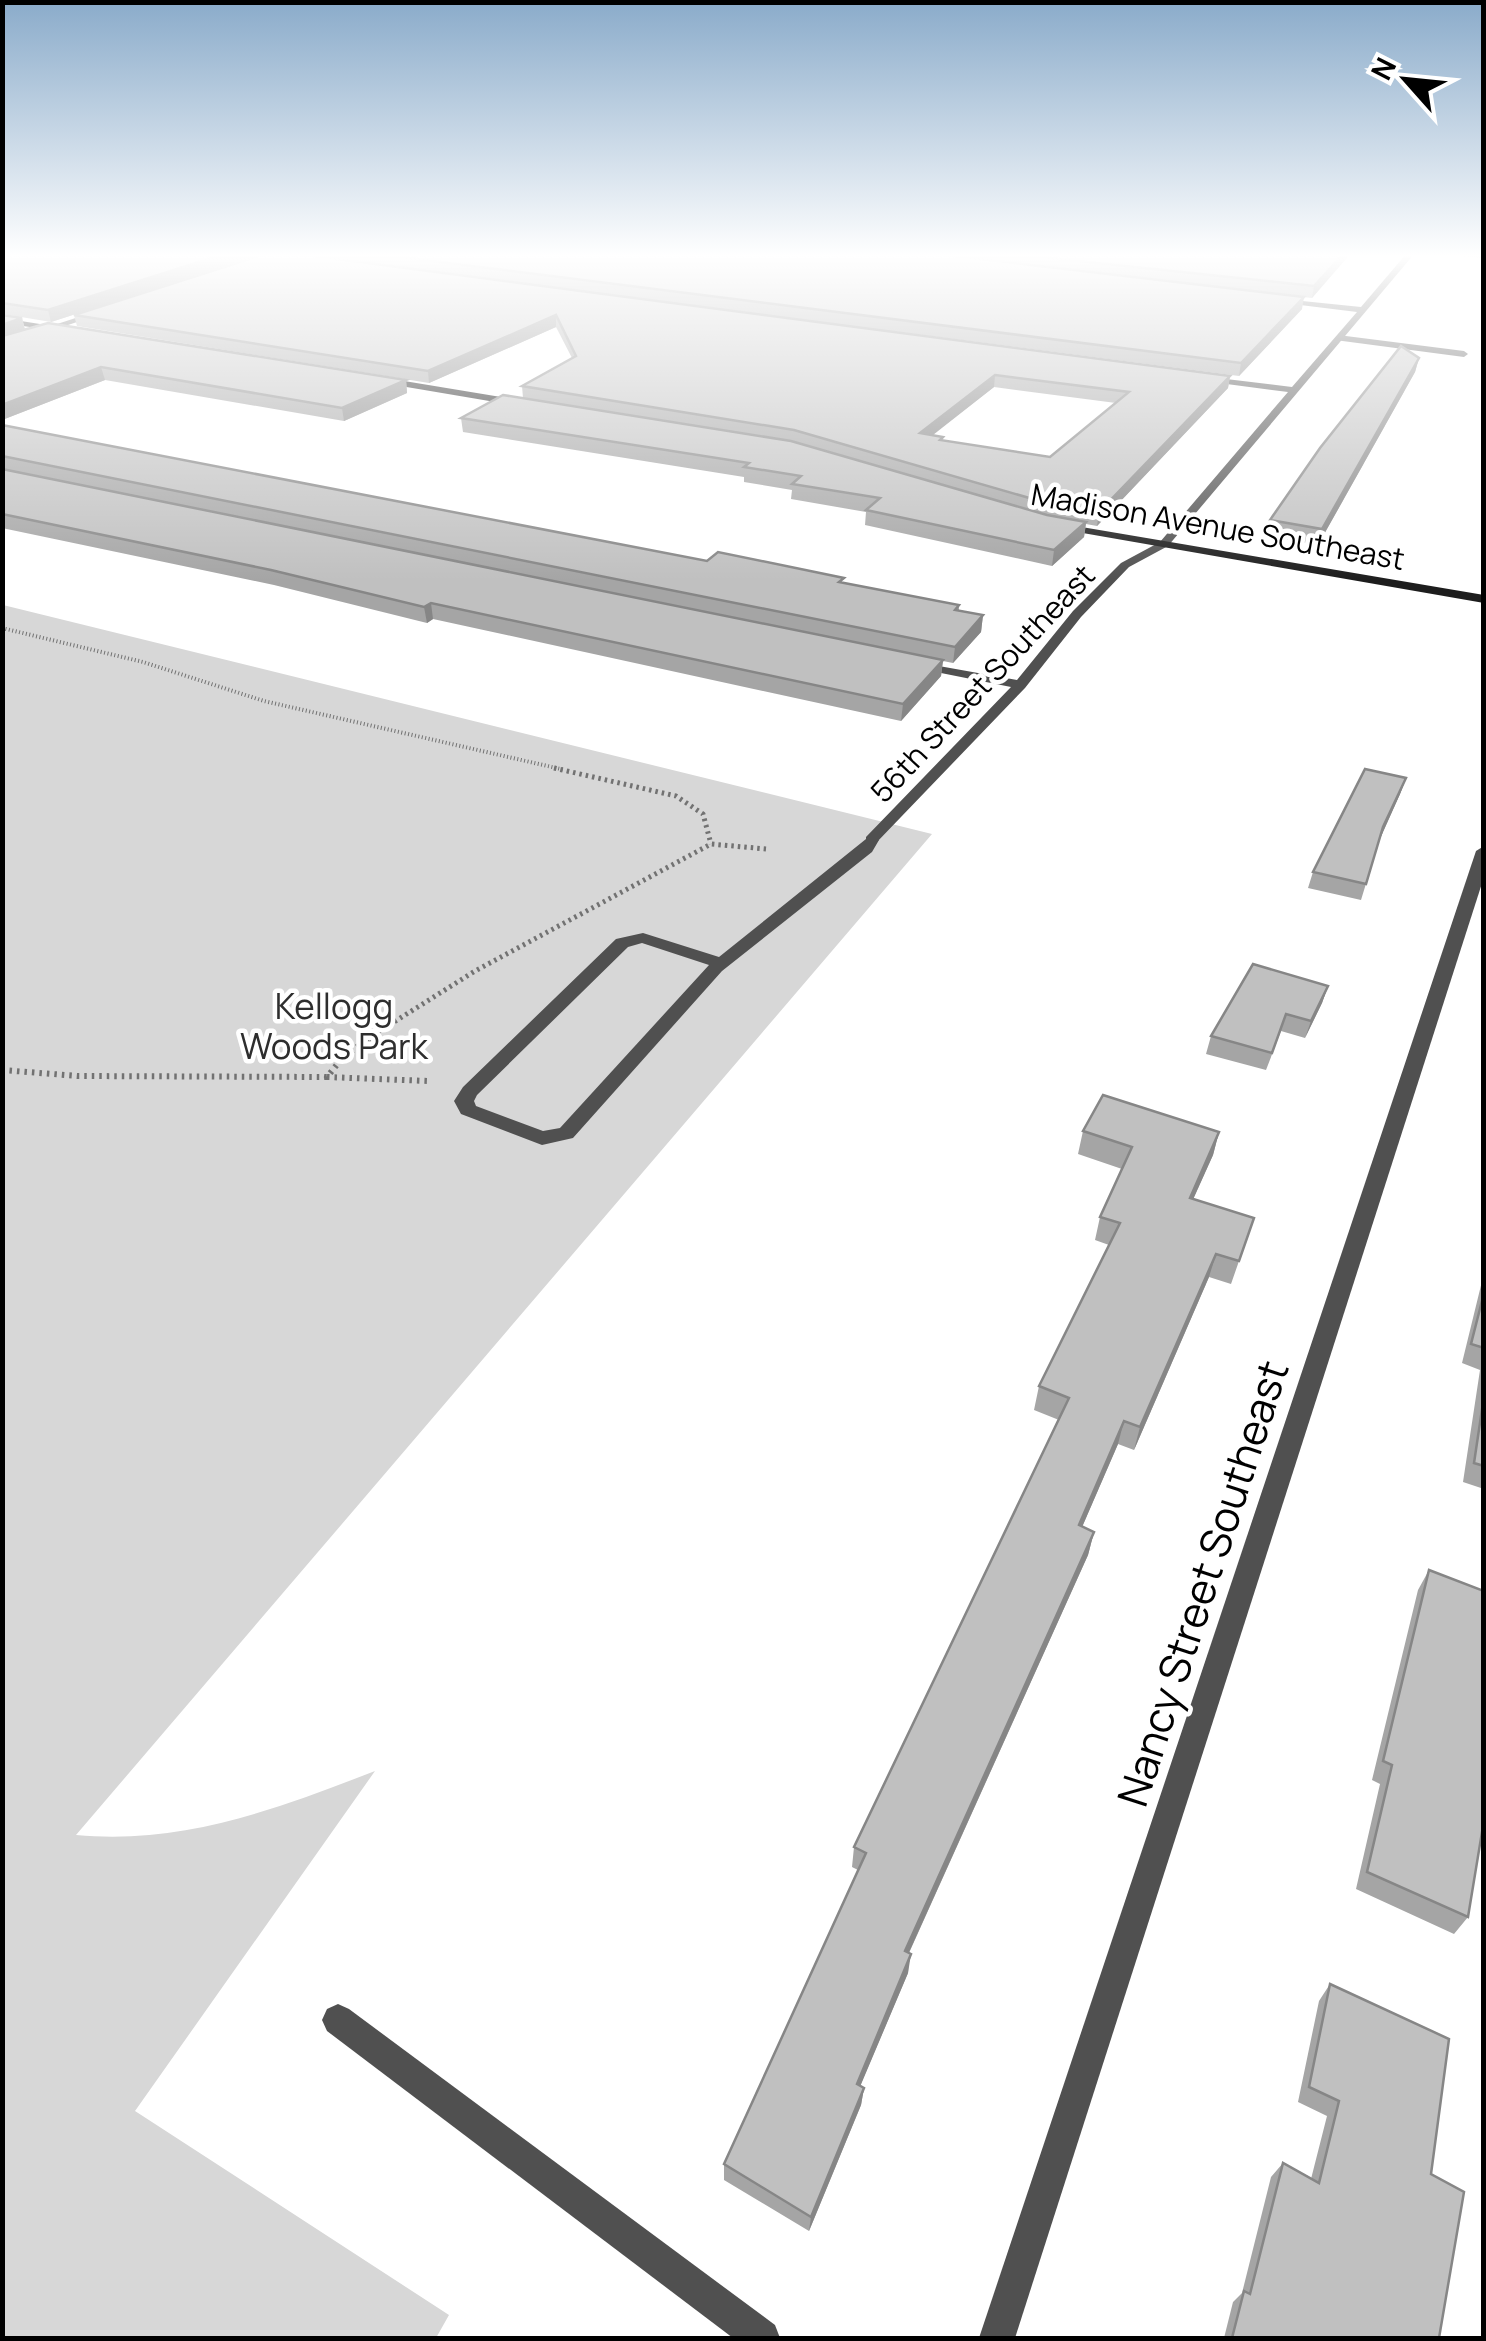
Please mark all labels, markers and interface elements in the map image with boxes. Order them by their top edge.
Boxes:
north arrow [1356,30,1456,130]
text: N [1361,51,1404,86]
street label: Madison Avenue Southeast [1028,473,1408,579]
street label: 56th Street Southeast [861,555,1103,811]
park label: Kellogg Woods Park [240,982,430,1070]
street label: Nancy Street Southeast [1103,1353,1301,1813]

